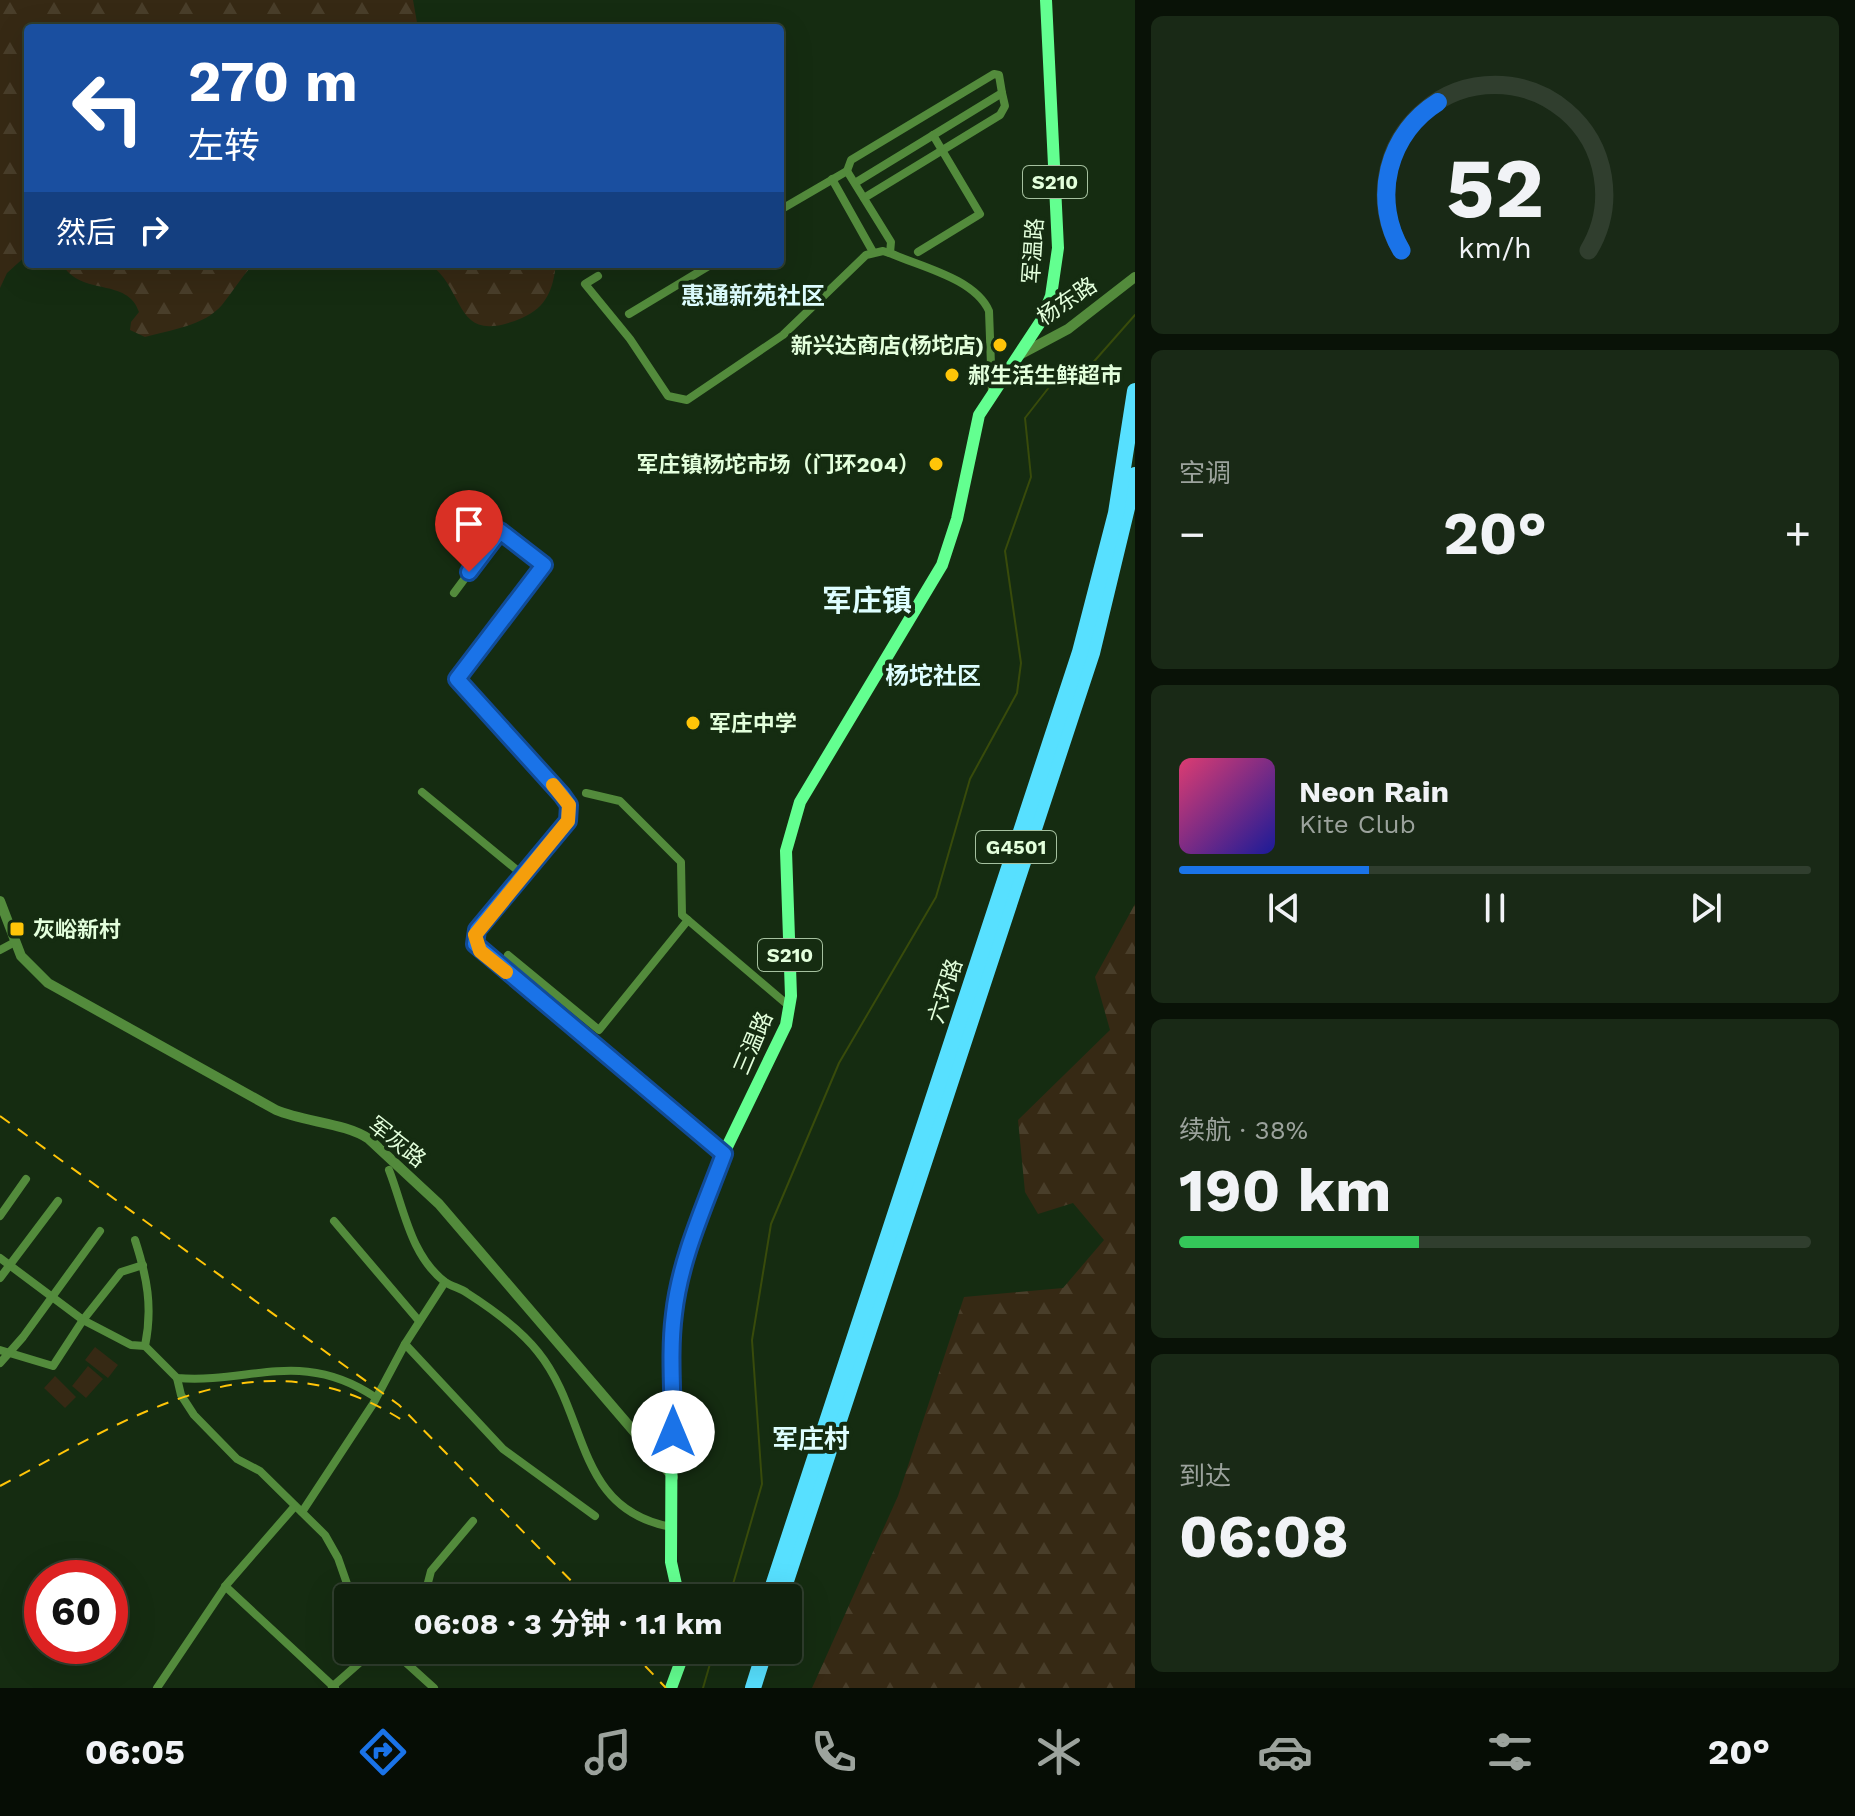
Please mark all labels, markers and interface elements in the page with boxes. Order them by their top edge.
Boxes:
text: 270 m [188,49,358,115]
icon: left [56,56,160,160]
text: 左转 [188,125,260,167]
text: 52 [1446,140,1544,237]
road number: S210 [1023,166,1087,198]
icon: right [132,208,176,252]
text: 然后 [56,215,116,250]
street label: 军温路 [1018,217,1048,285]
text: km/h [1458,231,1532,265]
street label: 杨东路 [1033,272,1101,330]
district label: 惠通新苑社区 [681,282,825,310]
place label: 新兴达商店(杨坨店) [791,333,984,358]
marker: 新兴达商店(杨坨店) [991,336,1009,354]
place label: 郝生活生鲜超市 [968,363,1122,388]
marker: 郝生活生鲜超市 [943,366,961,384]
place label: 军庄镇杨坨市场（门环204） [637,452,920,477]
marker: 军庄镇杨坨市场（门环204） [927,455,945,473]
text: 空调 [1179,458,1231,488]
pin [435,490,503,572]
text: 20° [1443,498,1547,569]
icon: arrive [447,502,491,546]
text: − [1179,508,1206,560]
text: + [1784,508,1811,560]
district label: 军庄镇 [822,583,912,618]
district label: 杨坨社区 [885,662,981,690]
place label: 军庄中学 [709,711,797,736]
marker: 军庄中学 [684,714,702,732]
text: Neon Rain [1299,774,1449,809]
text: Kite Club [1299,809,1416,839]
road number: G4501 [976,831,1056,863]
icon: previous [1262,886,1306,930]
icon: pause [1473,886,1517,930]
icon: next [1684,886,1728,930]
place label: 灰峪新村 [33,917,121,942]
marker: 灰峪新村 [8,920,26,938]
road number: S210 [758,939,822,971]
street label: 六环路 [923,956,967,1026]
street label: 三温路 [729,1008,777,1078]
street label: 军灰路 [363,1112,431,1172]
text: 续航 · 38% [1179,1115,1308,1145]
text: 190 km [1179,1155,1391,1226]
position arrow [631,1390,715,1474]
district label: 军庄村 [772,1424,850,1454]
text: 到达 [1179,1461,1231,1491]
text: 06:08 [1179,1501,1349,1572]
speed limit sign: 60 [24,1560,128,1664]
text: 06:08 · 3 分钟 · 1.1 km [414,1606,722,1641]
icon: directions [355,1724,411,1780]
icon: music [580,1724,636,1780]
icon: phone [806,1724,862,1780]
icon: climate [1031,1724,1087,1780]
icon: car [1257,1724,1313,1780]
icon: filters [1482,1724,1538,1780]
text: 06:05 [85,1731,185,1773]
text: 20° [1708,1731,1770,1773]

